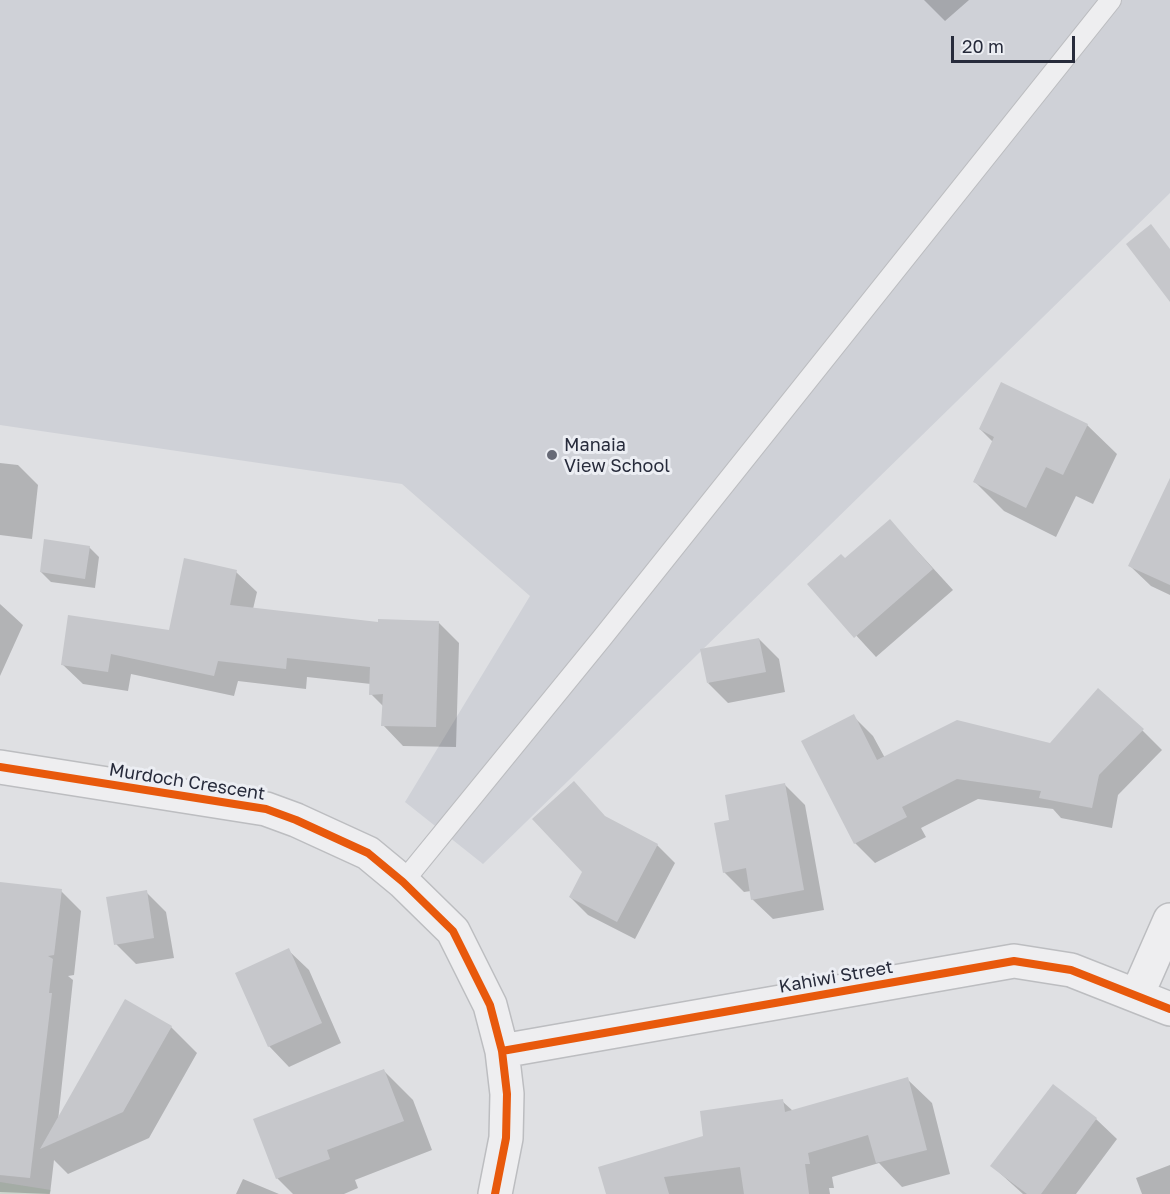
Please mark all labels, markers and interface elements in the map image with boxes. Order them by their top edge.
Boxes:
scale bar [954,24,1078,62]
text: 20 m [962,35,1004,57]
place label: Manaia View School [564,434,670,476]
marker: Manaia View School [545,448,559,462]
street label: Murdoch Crescent [107,759,267,805]
street label: Kahiwi Street [777,956,895,998]

